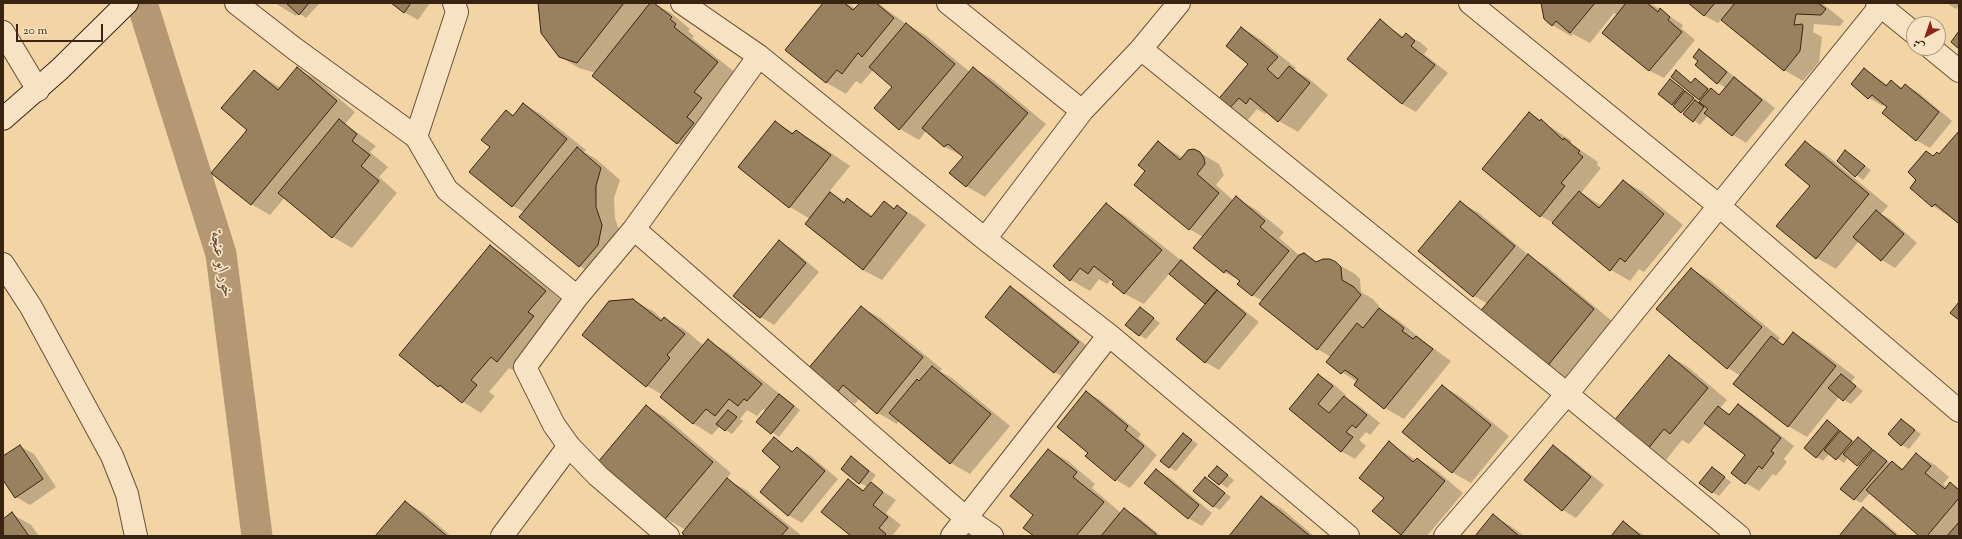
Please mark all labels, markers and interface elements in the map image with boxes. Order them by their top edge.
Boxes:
scale bar [18,16,105,42]
north arrow [1906,16,1946,56]
text: 20 m [23,22,47,40]
text: ش [1910,35,1928,54]
water label: خور ابو عنجة [204,230,236,300]

